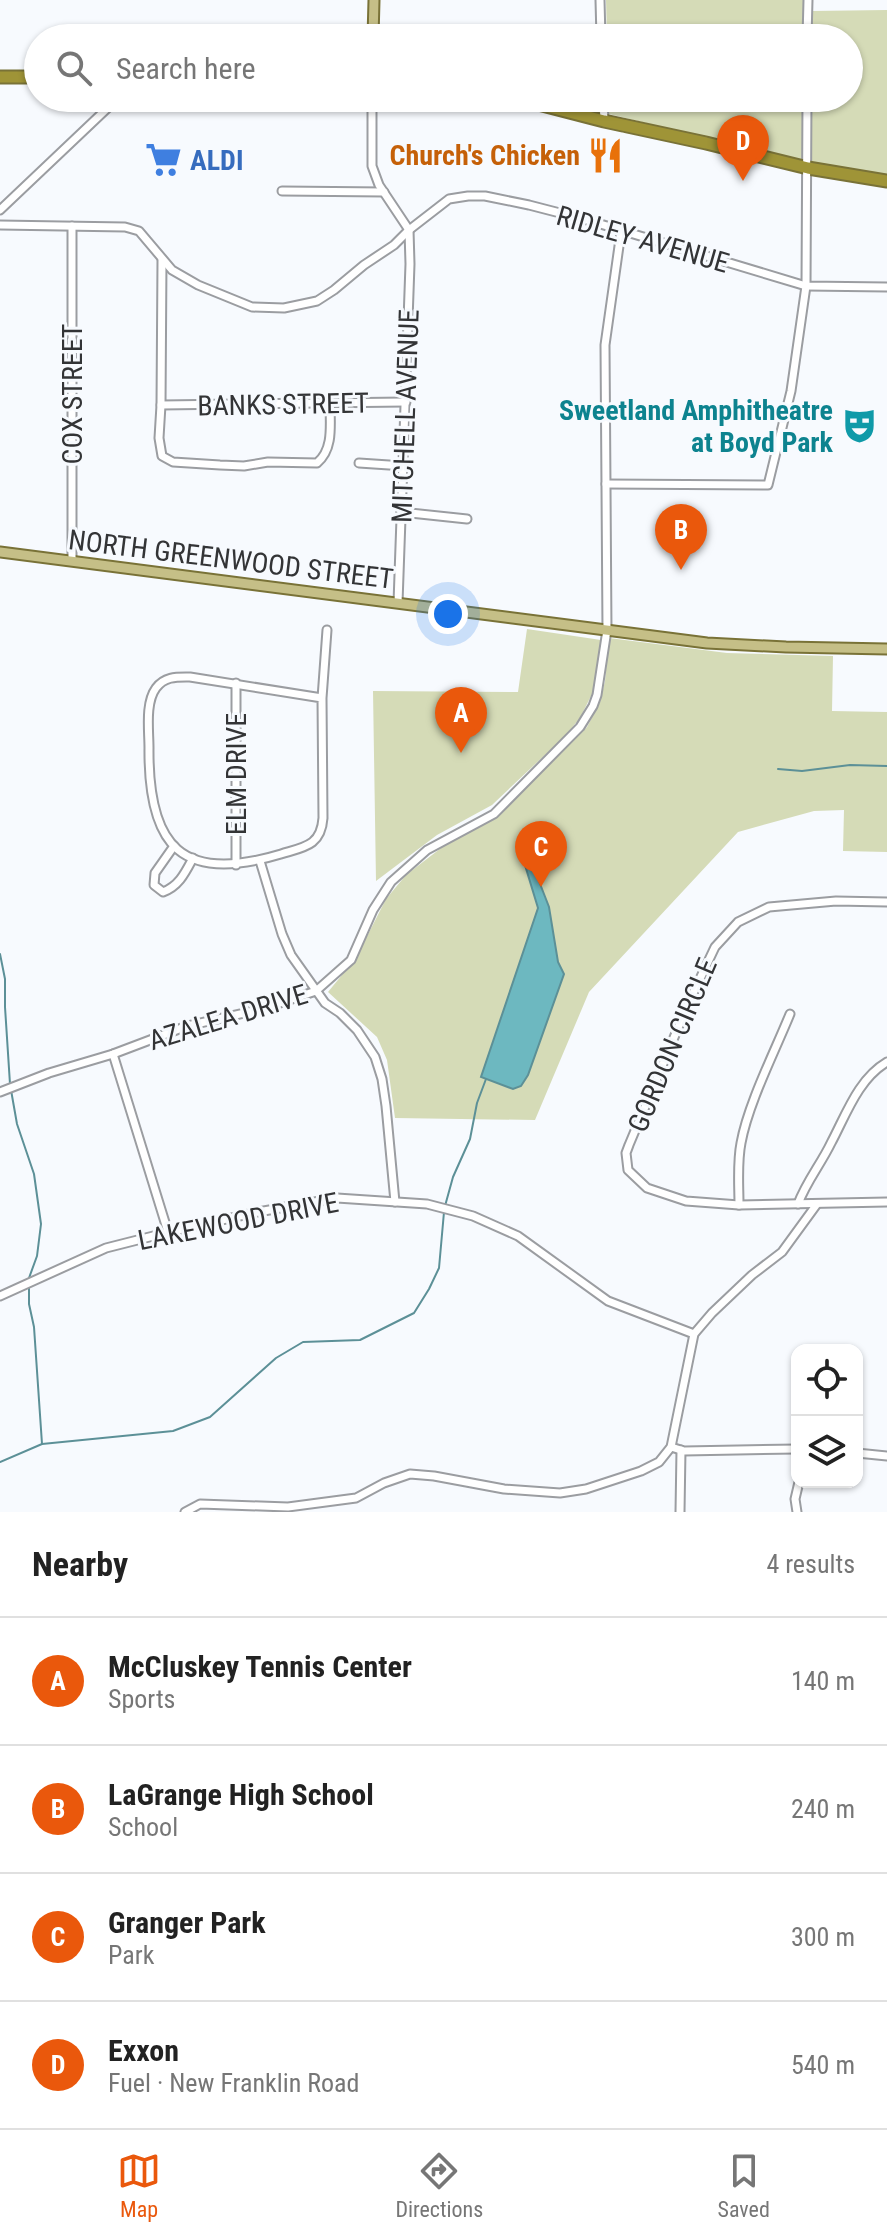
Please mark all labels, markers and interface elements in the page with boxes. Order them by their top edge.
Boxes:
search box [24,24,863,112]
icon: search [52,46,96,90]
text: Search here [116,51,256,86]
pin: D [717,115,769,181]
restaurant icon: Church's Chicken [587,136,625,174]
place label: Church's Chicken [390,139,580,172]
supermarket icon: ALDI [145,141,183,179]
place label: ALDI [190,144,244,177]
street label: RIDLEY AVENUE [553,199,733,280]
street label: MITCHELL AVENUE [385,309,426,523]
street label: COX STREET [56,324,89,464]
street label: BANKS STREET [197,387,369,422]
place label: Sweetland Amphitheatre at Boyd Park [559,394,834,459]
theatre icon: Sweetland Amphitheatre at Boyd Park [840,407,878,445]
pin: B [655,504,707,570]
street label: NORTH GREENWOOD STREET [67,523,395,596]
your location [428,594,468,634]
pin: A [435,687,487,753]
street label: ELM DRIVE [220,713,253,835]
pin: C [515,821,567,887]
street label: GORDON CIRCLE [621,953,724,1137]
street label: AZALEA DRIVE [145,978,312,1057]
street label: LAKEWOOD DRIVE [135,1186,341,1257]
map controls [791,1344,863,1488]
button: locate [791,1344,863,1416]
button: layers [791,1416,863,1488]
text: Nearby [32,1544,128,1584]
text: 4 results [766,1549,855,1579]
text: McCluskey Tennis Center [108,1649,412,1684]
text: A [50,1666,66,1696]
text: 140 m [791,1666,855,1696]
text: Sports [108,1684,175,1714]
text: LaGrange High School [108,1777,374,1812]
text: B [51,1794,65,1824]
text: 240 m [791,1794,855,1824]
text: School [108,1812,178,1842]
text: Granger Park [108,1905,266,1940]
text: C [51,1922,65,1952]
text: 300 m [791,1922,855,1952]
text: Park [108,1940,154,1970]
text: Exxon [108,2033,179,2068]
text: D [51,2050,65,2080]
text: 540 m [791,2050,855,2080]
text: Fuel · New Franklin Road [108,2068,359,2098]
tab: Map [117,2149,161,2222]
tab: Directions [395,2149,483,2222]
tab: Saved [718,2149,770,2222]

